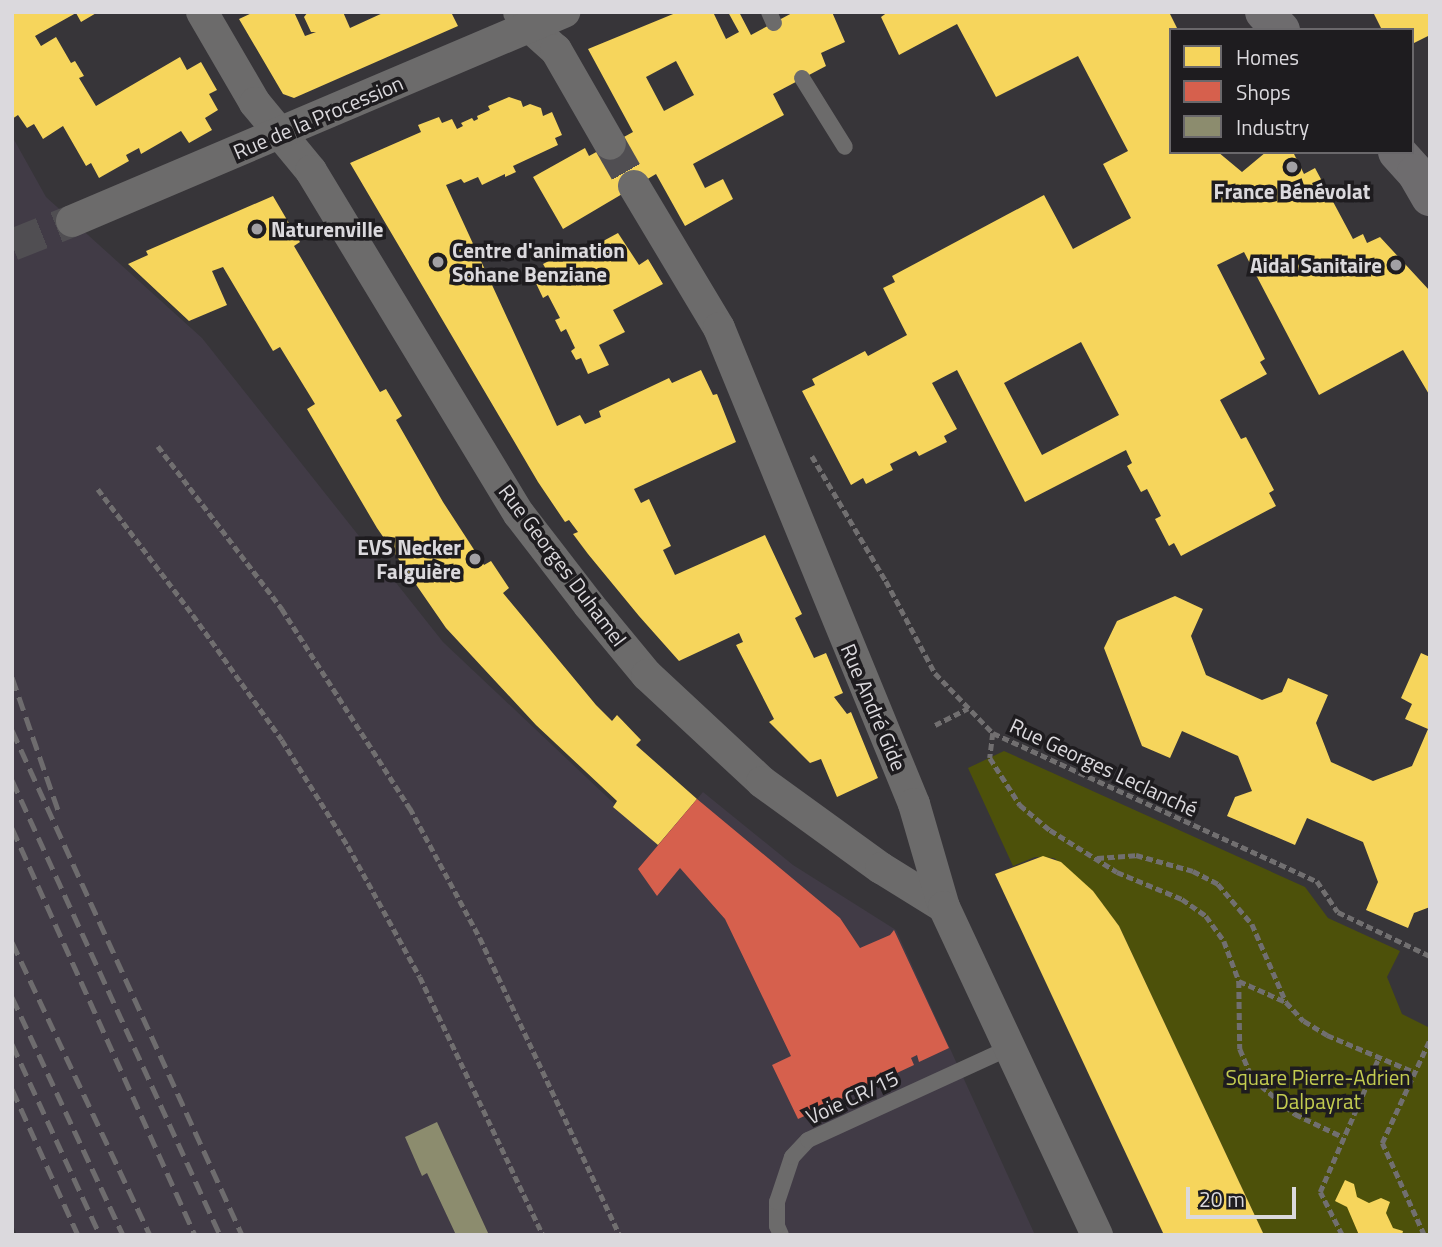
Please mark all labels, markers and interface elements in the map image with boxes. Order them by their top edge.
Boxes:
legend [1169,28,1414,154]
text: Homes [1236,41,1299,73]
street label: Rue de la Procession [229,70,407,164]
text: Shops [1236,76,1291,108]
text: Industry [1236,111,1309,143]
marker: France Bénévolat [1284,159,1300,175]
place label: France Bénévolat [1214,178,1370,204]
place label: Naturenville [271,216,384,242]
marker: Naturenville [249,221,265,237]
place label: Centre d'animation Sohane Benziane [452,237,625,287]
place label: Aidal Sanitaire [1250,252,1382,278]
marker: Centre d'animation Sohane Benziane [430,254,446,270]
marker: Aidal Sanitaire [1388,257,1404,273]
street label: Rue Georges Duhamel [494,479,632,651]
place label: EVS Necker Falguière [357,534,461,584]
marker: EVS Necker Falguière [467,551,483,567]
street label: Rue André Gide [836,640,912,774]
street label: Rue Georges Leclanché [1006,712,1202,822]
park label: Square Pierre-Adrien Dalpayrat [1225,1064,1411,1114]
street label: Voie CR/15 [802,1065,902,1129]
scale bar [1190,1174,1300,1218]
text: 20 m [1199,1183,1245,1215]

